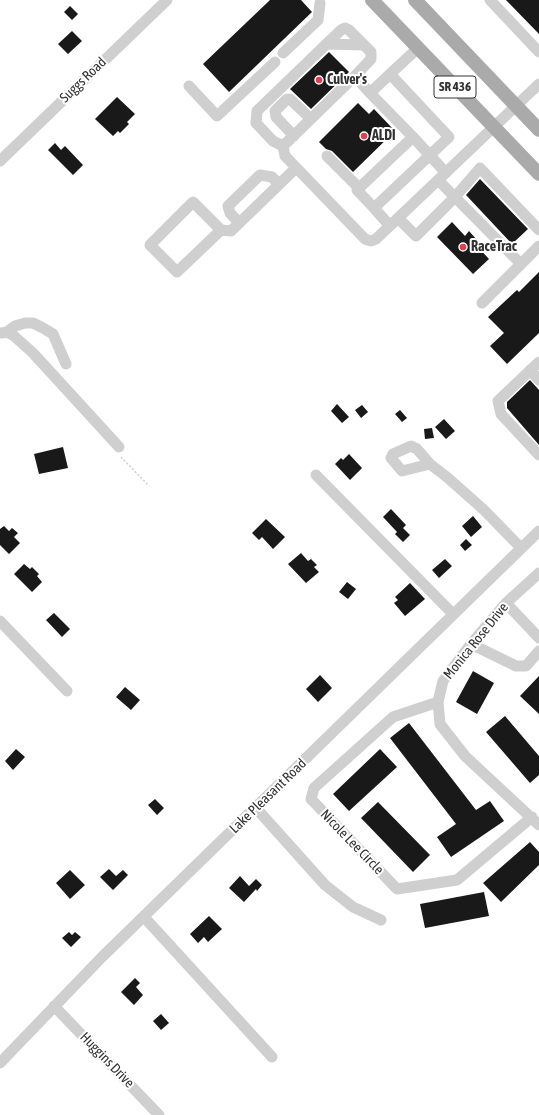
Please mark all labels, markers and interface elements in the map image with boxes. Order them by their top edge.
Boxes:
street label: Suggs Road [56,54,110,106]
place label: Culver's [327,72,367,88]
marker: Culver's [314,75,324,85]
road number: SR 436 [434,76,476,98]
place label: ALDI [372,128,396,144]
marker: ALDI [359,131,369,141]
place label: RaceTrac [471,239,517,255]
marker: RaceTrac [458,242,468,252]
street label: Monica Rose Drive [440,599,512,683]
street label: Lake Pleasant Road [226,755,310,837]
street label: Nicole Lee Circle [317,806,387,878]
street label: Huggins Drive [76,1029,138,1091]

